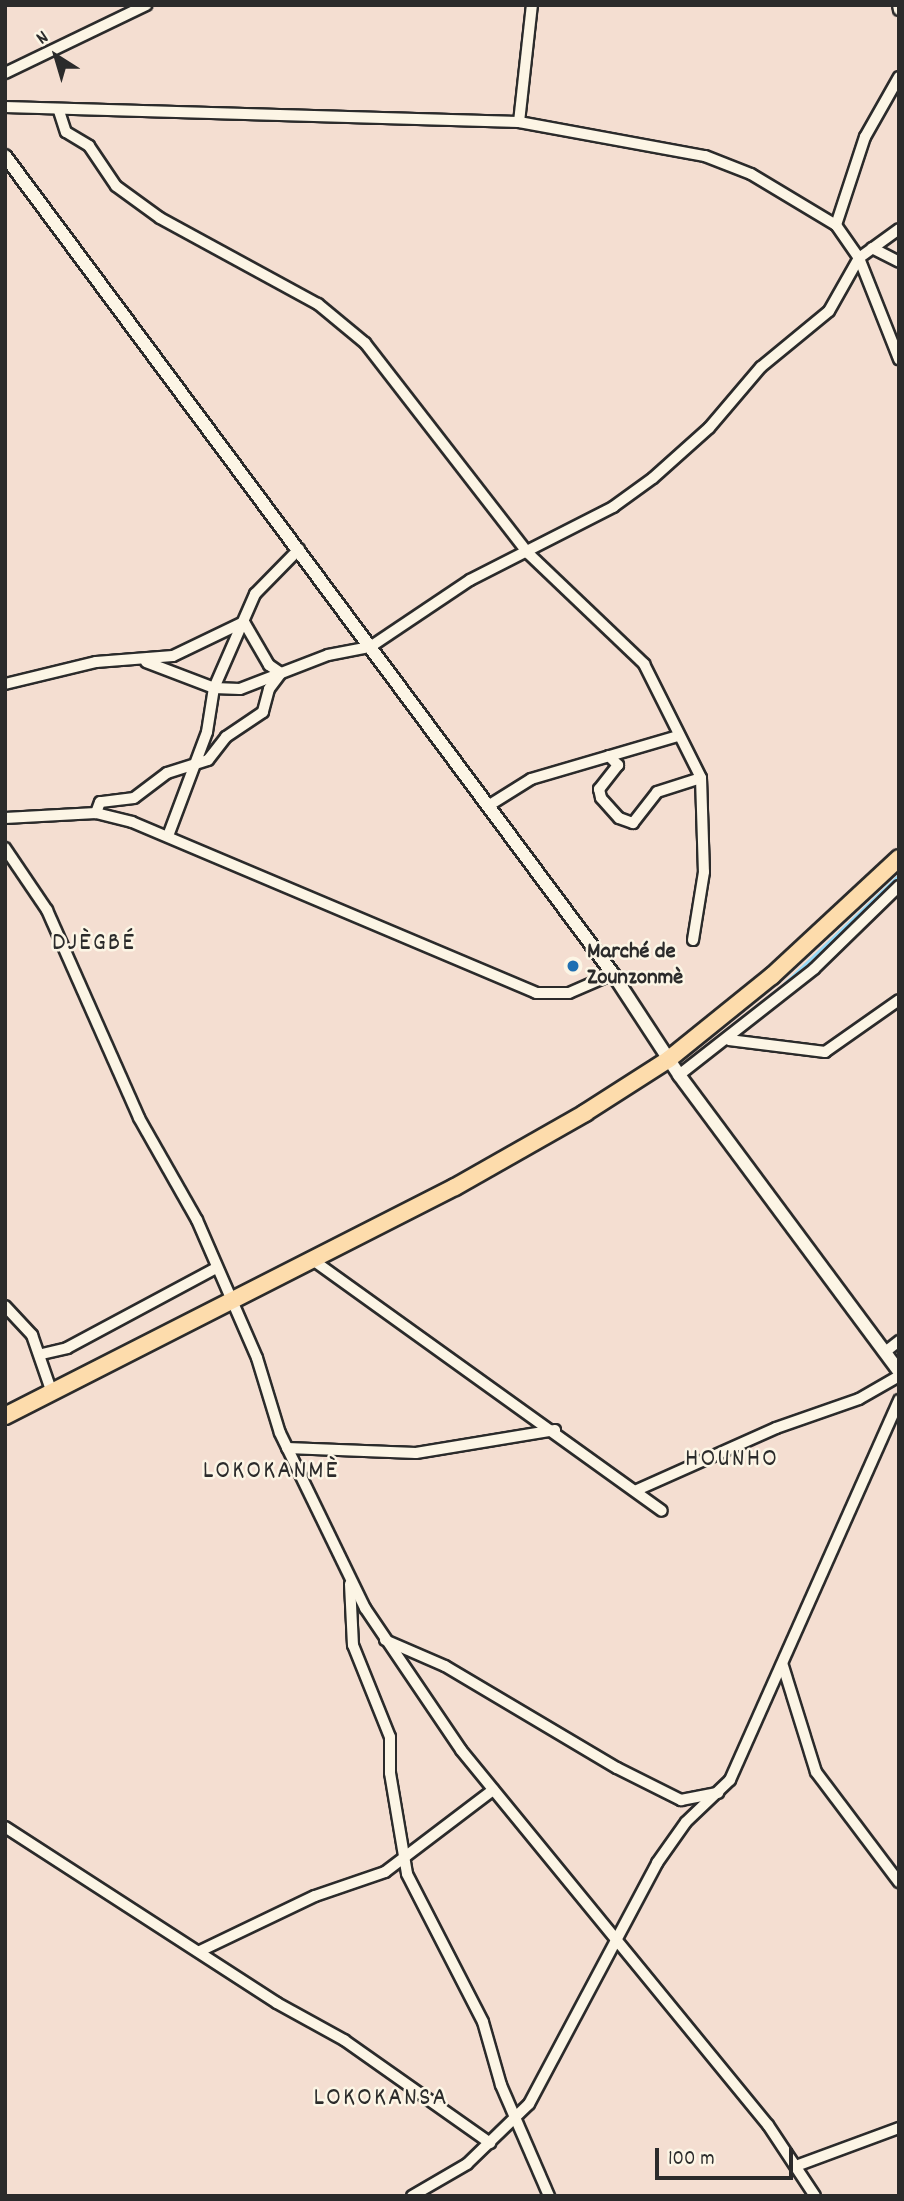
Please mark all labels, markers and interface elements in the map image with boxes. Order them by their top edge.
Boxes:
north arrow [21,21,91,91]
text: N [31,25,55,52]
district label: DJÈGBÉ [53,928,135,960]
place label: Marché de Zounzonmè [587,939,683,993]
marker: Marché de Zounzonmè [565,958,581,974]
district label: HOUNHO [686,1444,778,1476]
district label: LOKOKANMÈ [204,1456,338,1488]
district label: LOKOKANSA [315,2083,447,2115]
scale bar [659,2134,797,2178]
text: 100 m [668,2145,715,2175]

